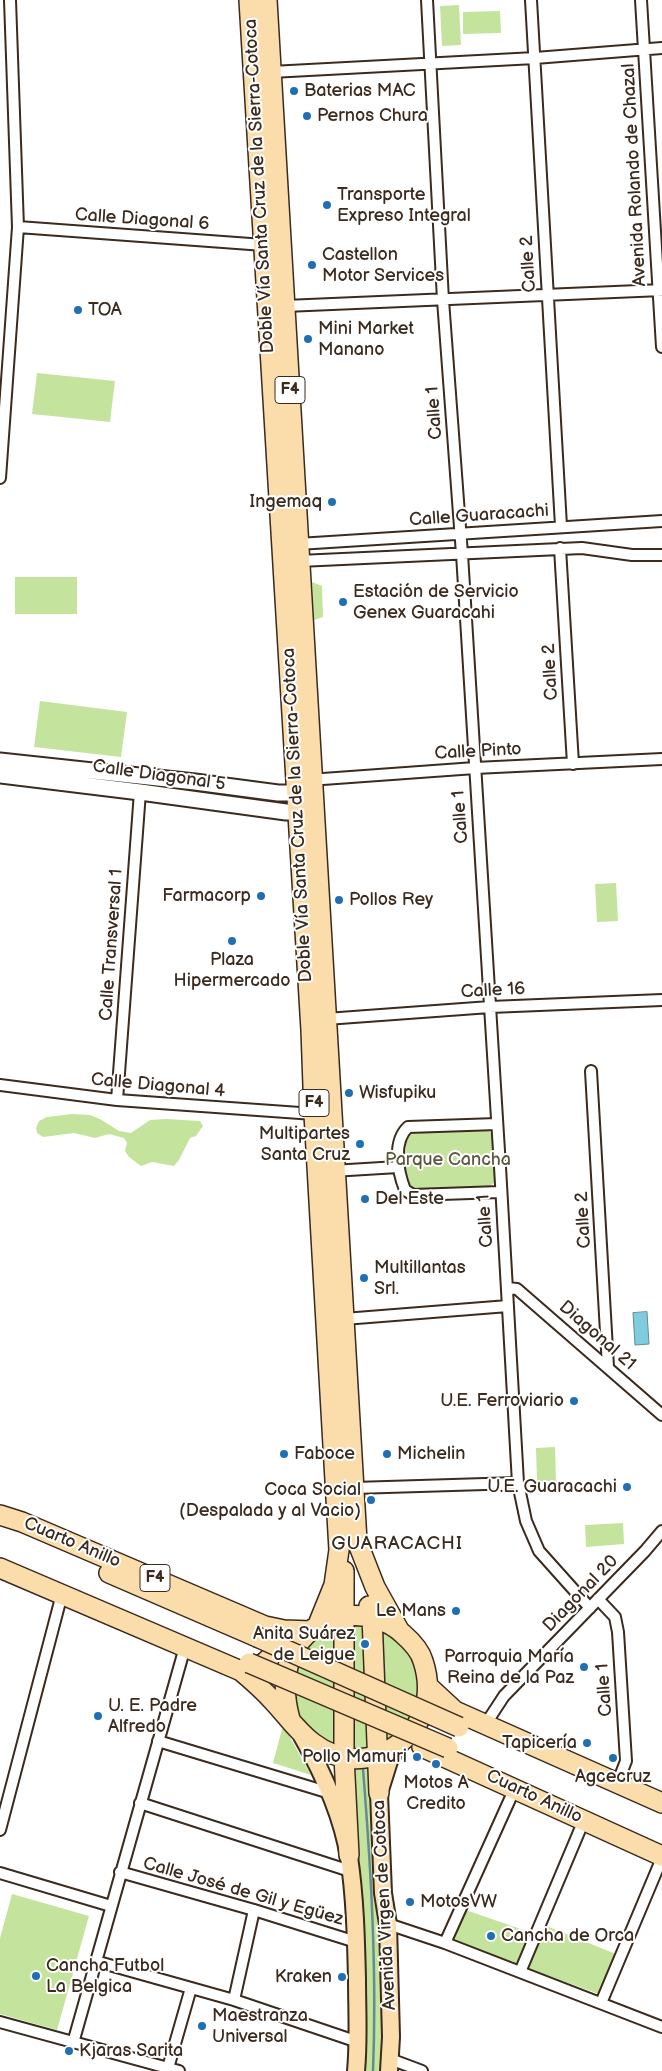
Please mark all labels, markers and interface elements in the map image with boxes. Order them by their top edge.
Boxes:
street label: Doble Vía Santa Cruz de la Sierra-Cotoca [240,18,280,354]
street label: Avenida Rolando de Chazal [618,63,652,287]
place label: Baterias MAC [304,80,416,102]
marker: Baterias MAC [288,85,300,97]
place label: Pernos Chura [317,105,428,127]
marker: Pernos Chura [301,110,313,122]
place label: Transporte Expreso Integral [337,184,471,226]
marker: Transporte Expreso Integral [321,199,333,211]
street label: Calle Diagonal 6 [74,205,210,235]
street label: Calle 2 [517,235,541,293]
place label: Castellon Motor Services [322,244,444,286]
marker: Castellon Motor Services [306,259,318,271]
place label: TOA [88,299,122,321]
marker: TOA [72,304,84,316]
place label: Mini Market Manano [318,318,414,360]
marker: Mini Market Manano [302,333,314,345]
road number: F4 [275,376,305,404]
street label: Calle 1 [422,386,448,440]
place label: Ingemaq [250,491,322,513]
marker: Ingemaq [326,496,338,508]
street label: Calle Guaracachi [408,500,550,532]
place label: Estación de Servicio Genex Guaracahi [353,581,519,624]
marker: Estación de Servicio Genex Guaracahi [337,596,349,608]
street label: Calle 2 [539,643,563,701]
street label: Doble Vía Santa Cruz de la Sierra-Cotoca [278,647,318,983]
street label: Calle Pinto [434,739,522,765]
street label: Calle Diagonal 5 [91,756,227,796]
street label: Calle 1 [448,790,474,844]
street label: Calle Transversal 1 [96,868,128,1022]
place label: Farmacorp [162,885,251,907]
place label: Pollos Rey [349,889,433,911]
marker: Farmacorp [255,890,267,902]
marker: Pollos Rey [333,894,345,906]
marker: Plaza Hipermercado [226,935,238,947]
place label: Plaza Hipermercado [174,949,290,992]
street label: Calle 16 [460,979,526,1003]
street label: Calle Diagonal 4 [90,1069,226,1103]
place label: Wisfupiku [359,1082,436,1104]
marker: Wisfupiku [343,1087,355,1099]
road number: F4 [299,1090,329,1116]
place label: Multipartes Santa Cruz [259,1123,350,1166]
marker: Multipartes Santa Cruz [354,1138,366,1150]
park label: Parque Cancha [385,1149,511,1171]
place label: Del Este [375,1188,444,1210]
street label: Calle 2 [572,1191,596,1249]
marker: Del Este [359,1193,371,1205]
street label: Calle 1 [473,1194,499,1248]
place label: Multillantas Srl. [374,1257,466,1300]
marker: Multillantas Srl. [358,1272,370,1284]
street label: Diagonal 21 [554,1297,640,1375]
place label: U.E. Ferroviario [440,1390,564,1412]
marker: U.E. Ferroviario [568,1395,580,1407]
place label: Faboce [294,1443,355,1465]
place label: Michelin [397,1443,465,1465]
marker: Faboce [278,1448,290,1460]
marker: Michelin [381,1448,393,1460]
place label: U.E. Guaracachi [487,1476,617,1498]
place label: Coca Social (Despalada y al Vacio) [179,1479,361,1522]
marker: U.E. Guaracachi [621,1481,633,1493]
marker: Coca Social (Despalada y al Vacio) [365,1494,377,1506]
street label: Cuarto Anillo [20,1513,124,1573]
district label: GUARACACHI [330,1533,464,1555]
street label: Diagonal 20 [539,1551,623,1637]
road number: F4 [140,1565,170,1592]
place label: Le Mans [376,1600,446,1622]
marker: Le Mans [450,1605,462,1617]
place label: Anita Suárez de Leigue [253,1623,355,1666]
marker: Anita Suárez de Leigue [359,1638,371,1650]
place label: Parroquia María Reina de la Paz [444,1646,574,1688]
marker: Parroquia María Reina de la Paz [578,1661,590,1673]
street label: Calle 1 [592,1663,618,1717]
place label: U. E. Padre Alfredo [108,1695,197,1738]
marker: U. E. Padre Alfredo [92,1710,104,1722]
place label: Tapicería [502,1732,577,1754]
marker: Tapicería [581,1737,593,1749]
place label: Pollo Mamuri [302,1746,407,1768]
marker: Pollo Mamuri [411,1751,423,1763]
marker: Agcecruz [607,1752,619,1764]
marker: Motos A Credito [430,1758,442,1770]
street label: Cuarto Anillo [483,1765,585,1829]
place label: Agcecruz [575,1766,651,1788]
place label: Motos A Credito [403,1772,469,1815]
street label: Avenida Virgen de Cotoca [369,1799,401,2011]
street label: Calle José de Gil y Egüez [140,1853,346,1931]
place label: MotosVW [420,1891,497,1913]
marker: MotosVW [404,1896,416,1908]
place label: Cancha de Orca [501,1925,634,1947]
marker: Cancha de Orca [485,1930,497,1942]
place label: Cancha Futbol La Belgica [46,1955,164,1998]
place label: Kraken [275,1966,332,1988]
marker: Cancha Futbol La Belgica [30,1970,42,1982]
marker: Kraken [336,1971,348,1983]
place label: Maestranza Universal [212,2005,308,2048]
marker: Maestranza Universal [196,2020,208,2032]
place label: Kjaras Sarita [79,2040,183,2062]
marker: Kjaras Sarita [63,2045,75,2057]

